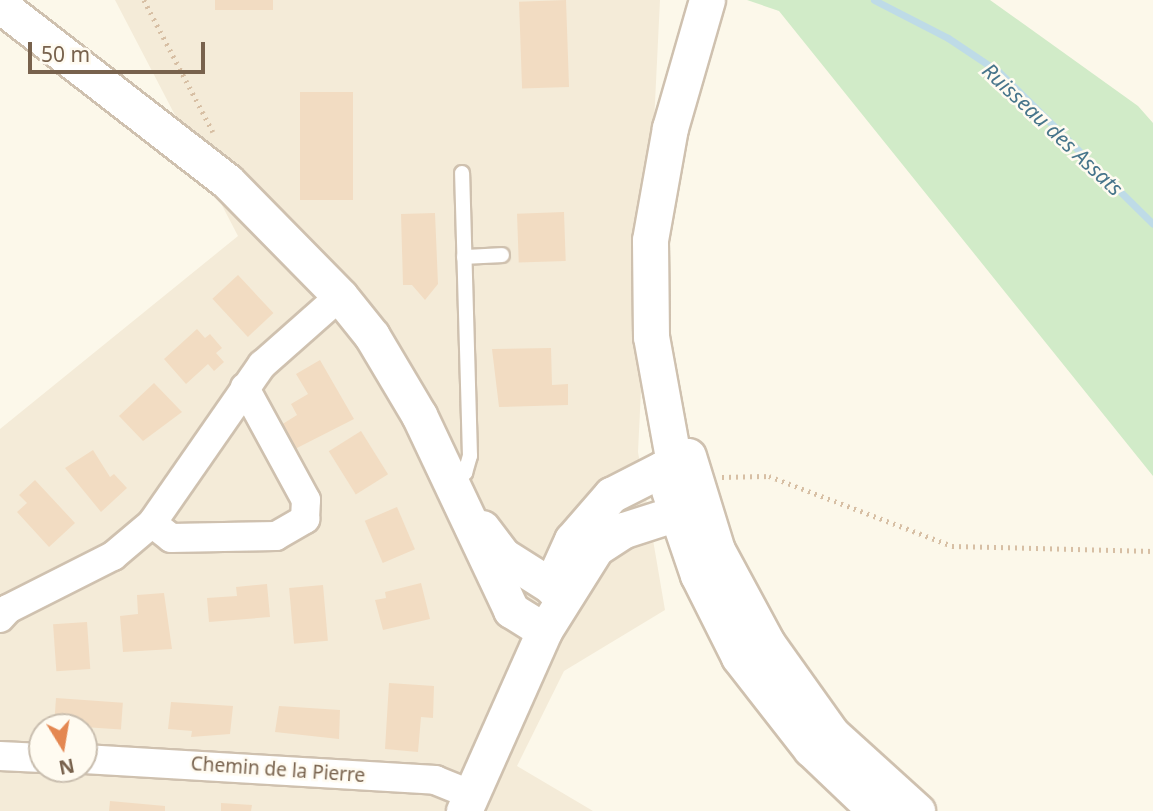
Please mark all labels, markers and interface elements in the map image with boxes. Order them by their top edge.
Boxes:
scale bar [32,28,208,72]
text: 50 m [41,40,90,68]
water label: Ruisseau des Assats [978,57,1128,201]
north arrow [28,713,98,783]
text: N [57,752,77,781]
street label: Chemin de la Pierre [190,753,366,787]

